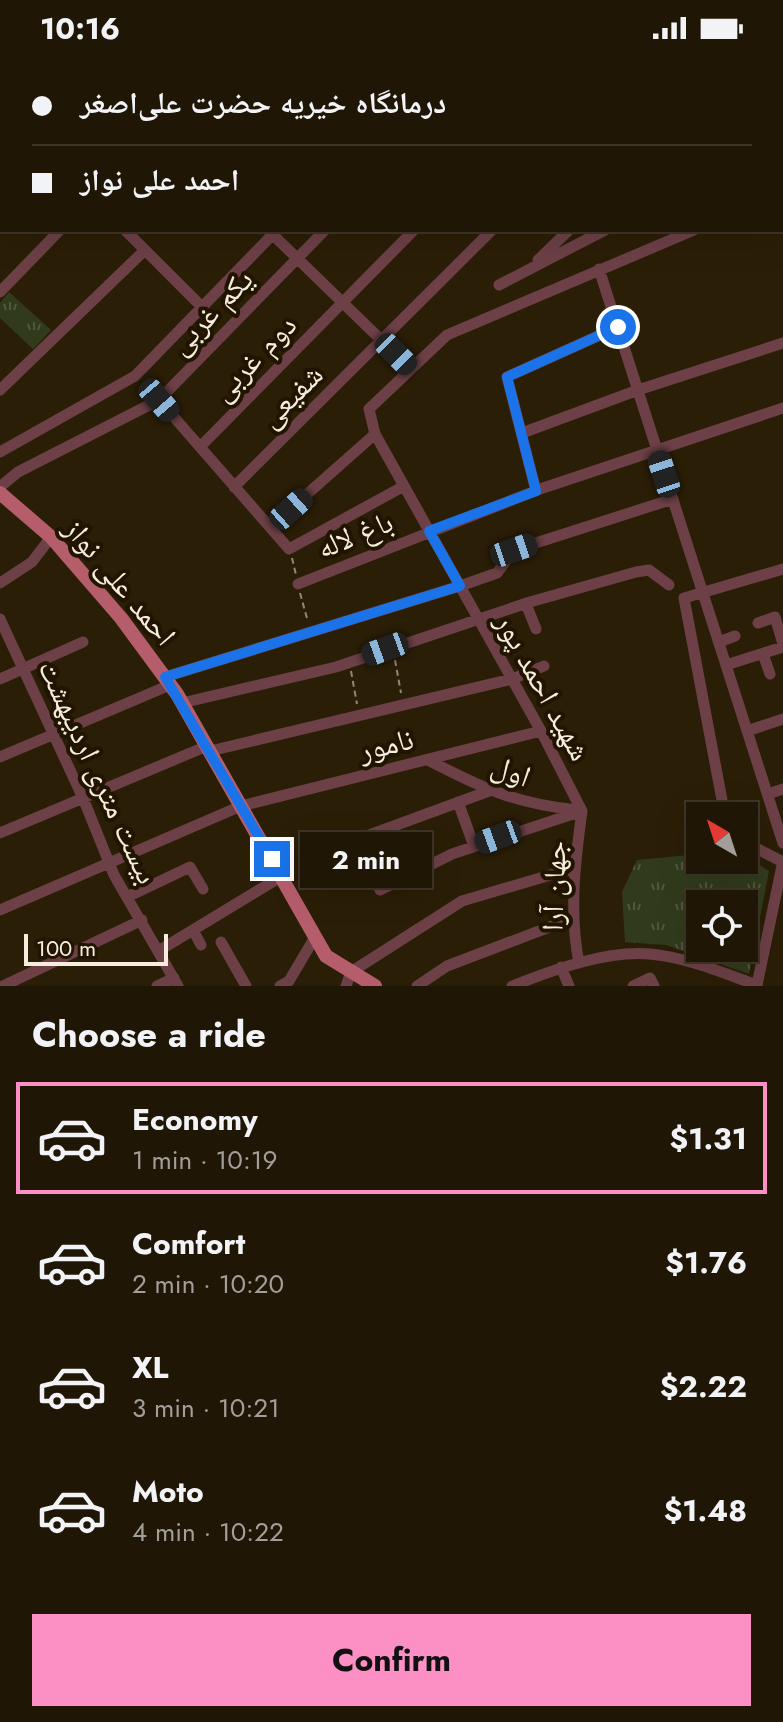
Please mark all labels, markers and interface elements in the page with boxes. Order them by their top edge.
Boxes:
text: 10:16 [40,7,120,50]
text: درمانگاه خیریه حضرت علی‌اصغر [80,81,446,124]
text: احمد علی نواز [80,158,239,201]
street label: یکم غربی [159,259,263,364]
street label: دوم غربی [201,304,306,411]
route start [600,309,636,345]
car [371,329,421,379]
street label: شفیعی [249,354,332,437]
car [134,374,184,426]
car [645,447,683,501]
car [265,484,317,534]
street label: باغ لاله [310,500,399,569]
street label: احمد علی نواز [53,508,187,655]
car [487,531,541,569]
street label: شهید احمد پور [485,604,602,768]
car [358,630,412,668]
street label: بیست متری اردیبهشت [28,653,169,891]
street label: نامور [353,717,418,772]
street label: اول [485,743,537,798]
north arrow [686,802,758,874]
map controls [686,802,758,962]
car [471,818,525,856]
callout: 2 min [300,831,432,887]
street label: جهان آرا [530,840,577,932]
route end [254,841,290,877]
text: 2 min [332,841,400,879]
button: locate [686,890,758,962]
scale bar [24,930,168,966]
text: 100 m [36,932,96,964]
text: Choose a ride [32,1008,266,1060]
text: Economy [132,1098,258,1141]
icon: car [36,1102,108,1174]
text: $1.31 [670,1117,747,1160]
text: 1 min · 10:19 [132,1141,277,1179]
text: Comfort [132,1222,245,1265]
icon: car [36,1226,108,1298]
text: $1.76 [665,1241,747,1284]
text: 2 min · 10:20 [132,1265,284,1303]
text: XL [132,1346,168,1389]
icon: car [36,1350,108,1422]
text: $2.22 [660,1365,747,1408]
text: 3 min · 10:21 [132,1389,280,1427]
text: Moto [132,1470,204,1513]
icon: car [36,1474,108,1546]
text: $1.48 [664,1489,747,1532]
text: 4 min · 10:22 [132,1513,284,1551]
button: Confirm [32,1614,751,1706]

